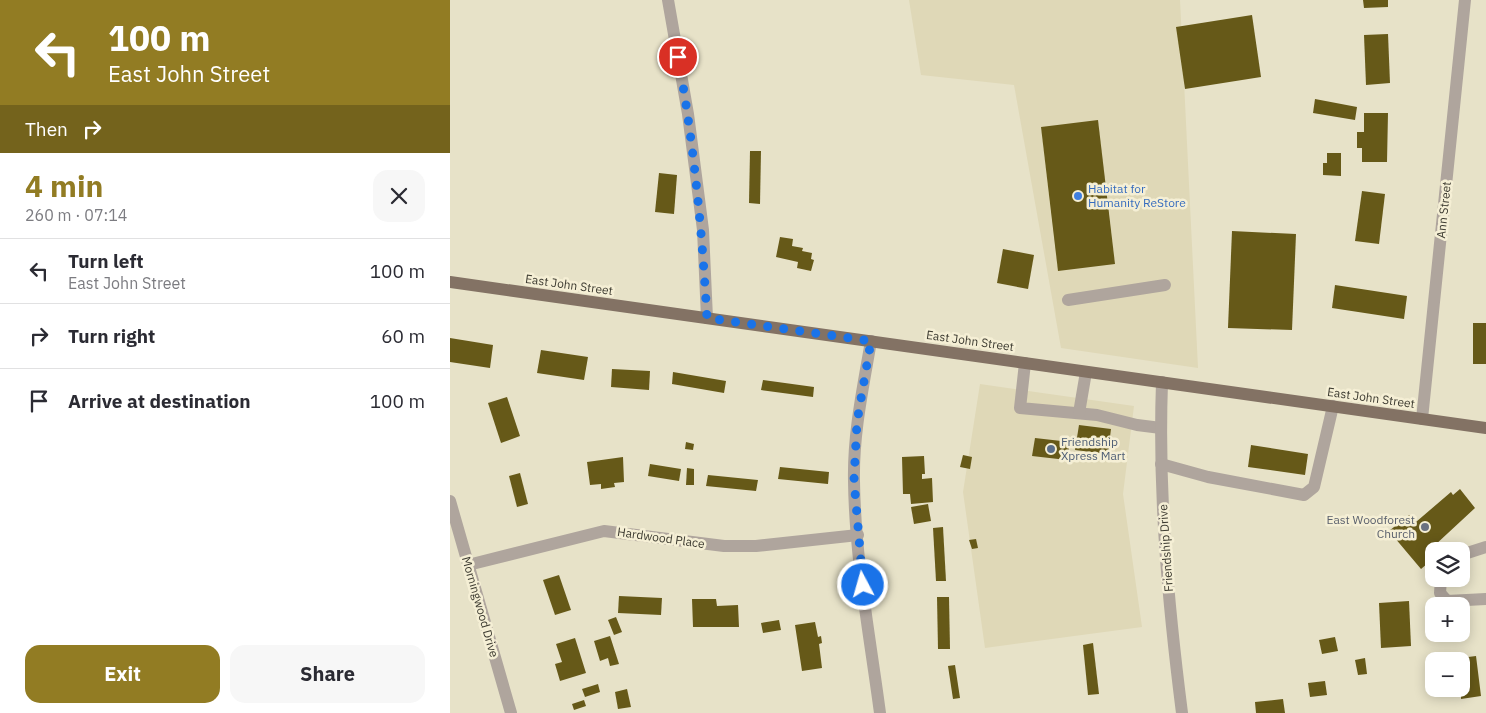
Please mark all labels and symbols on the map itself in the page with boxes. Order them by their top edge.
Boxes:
pin [657,36,699,78]
place label: Habitat for Humanity ReStore [1088,181,1186,210]
street label: Ann Street [1433,181,1454,239]
marker: Habitat for Humanity ReStore [1072,190,1084,202]
street label: East John Street [524,271,614,298]
street label: East John Street [925,327,1015,354]
street label: East John Street [1326,384,1416,411]
place label: Friendship Xpress Mart [1061,434,1126,463]
marker: Friendship Xpress Mart [1045,443,1057,455]
street label: Friendship Drive [1155,503,1176,592]
place label: East Woodforest Church [1326,512,1415,541]
marker: East Woodforest Church [1419,521,1431,533]
street label: Hardwood Place [616,524,706,551]
street label: Morningwood Drive [459,555,502,659]
position arrow [836,558,888,610]

